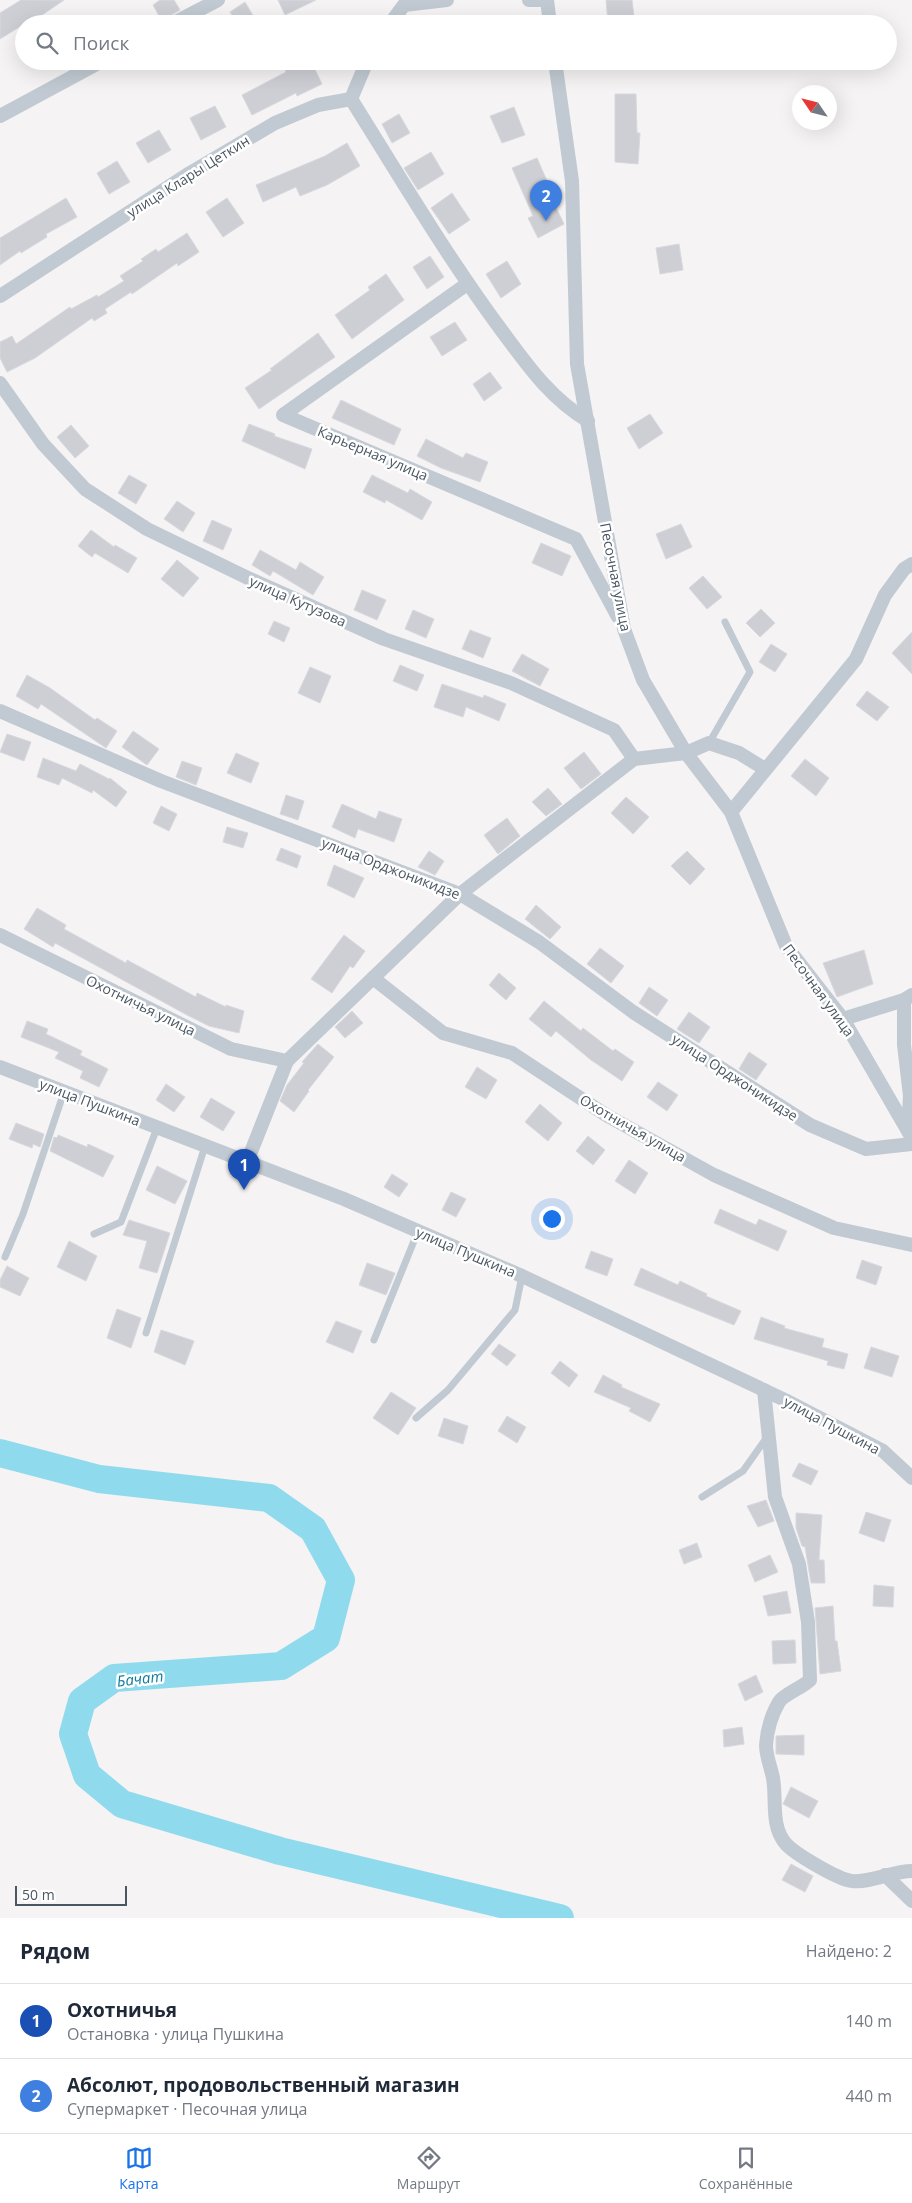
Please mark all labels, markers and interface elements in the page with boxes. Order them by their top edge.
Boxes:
search box [15,15,897,70]
icon: search [33,29,61,57]
text: Поиск [73,30,129,56]
north arrow [792,85,837,130]
street label: улица Клары Цеткин [123,131,253,221]
pin: 2 [530,180,562,221]
street label: Карьерная улица [315,421,431,485]
street label: Песочная улица [596,521,636,633]
street label: улица Кутузова [247,571,349,631]
street label: улица Орджоникидзе [319,833,463,903]
street label: Песочная улица [779,940,859,1040]
street label: Охотничья улица [83,970,199,1040]
street label: улица Орджоникидзе [668,1029,802,1125]
street label: улица Пушкина [37,1074,143,1130]
street label: Охотничья улица [576,1090,690,1166]
pin: 1 [228,1149,260,1190]
your location [539,1206,565,1232]
street label: улица Пушкина [413,1222,519,1282]
street label: улица Пушкина [781,1392,883,1458]
water label: Бачат [116,1665,164,1691]
scale bar [15,1883,128,1906]
text: 50 m [22,1885,55,1904]
text: Рядом [20,1937,90,1965]
text: Найдено: 2 [806,1940,892,1962]
text: Охотничья [67,1997,177,2023]
text: 1 [31,2010,41,2032]
text: 140 m [846,2010,892,2032]
text: Остановка · улица Пушкина [67,2023,284,2045]
text: Абсолют, продовольственный магазин [67,2072,460,2098]
text: 2 [31,2085,41,2107]
text: 440 m [846,2085,892,2107]
text: Супермаркет · Песочная улица [67,2098,307,2120]
tab: Карта [119,2144,158,2193]
tab: Маршрут [397,2144,460,2193]
tab: Сохранённые [699,2144,793,2193]

